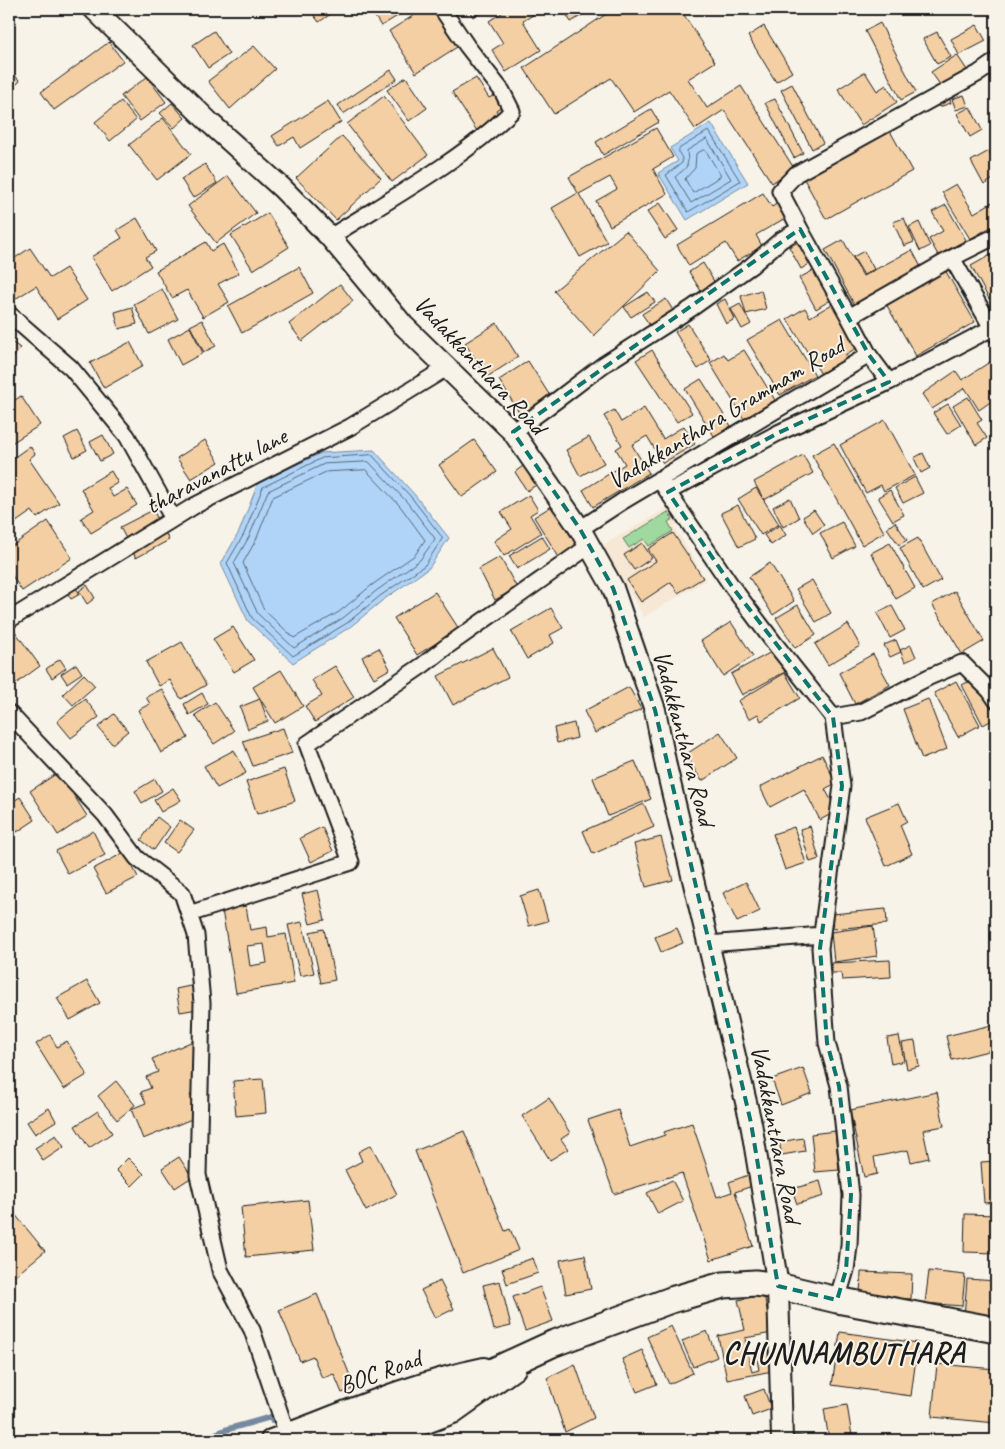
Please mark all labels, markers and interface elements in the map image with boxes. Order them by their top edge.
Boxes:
street label: Vadakkanthara Road [407,288,556,445]
street label: Vadakkanthara Grammam Road [602,328,853,496]
street label: tharavanattu lane [140,419,294,522]
street label: Vadakkanthara Road [645,647,724,833]
street label: Vadakkanthara Road [743,1043,810,1229]
district label: CHUNNAMBUTHARA [723,1334,967,1372]
street label: BOC Road [335,1341,429,1401]

